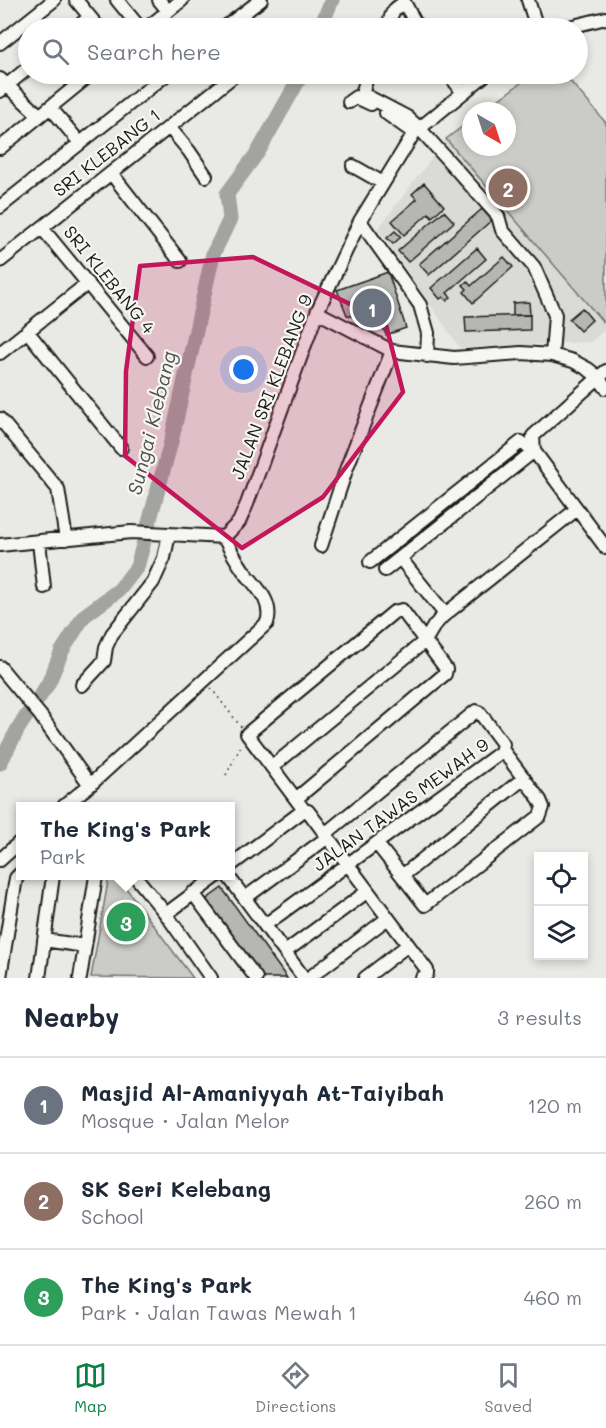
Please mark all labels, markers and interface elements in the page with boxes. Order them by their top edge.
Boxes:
search box [18,18,588,84]
icon: search [39,35,72,68]
text: Search here [87,37,221,66]
north arrow [462,102,516,156]
street label: SRI KLEBANG 1 [48,103,165,202]
pin: 2 [488,166,528,210]
street label: SRI KLEBANG 4 [59,220,161,339]
pin: 1 [352,286,392,330]
street label: JALAN SRI KLEBANG 9 [225,291,318,482]
water label: Sungai Klebang [121,348,181,497]
your location [229,355,258,384]
street label: JALAN TAWAS MEWAH 9 [308,732,494,876]
popup [16,802,235,880]
text: The King's Park [40,814,211,843]
text: Park [40,843,85,869]
map controls [534,852,588,960]
button: locate [534,852,588,906]
pin: 3 [106,900,146,944]
button: layers [534,906,588,960]
text: Nearby [24,1000,119,1034]
text: 3 results [497,1004,582,1030]
text: Masjid Al-Amaniyyah At-Taiyibah [81,1078,444,1107]
text: 1 [39,1092,48,1118]
text: 120 m [527,1092,582,1118]
text: Mosque · Jalan Melor [81,1107,290,1133]
text: SK Seri Kelebang [81,1174,271,1203]
text: 2 [38,1188,49,1214]
text: 260 m [524,1188,582,1214]
text: School [81,1203,144,1229]
text: The King's Park [81,1270,252,1299]
text: 3 [38,1284,50,1310]
text: 460 m [524,1284,582,1310]
text: Park · Jalan Tawas Mewah 1 [81,1299,357,1325]
tab: Map [74,1359,107,1416]
tab: Directions [255,1359,336,1416]
tab: Saved [484,1359,532,1416]

